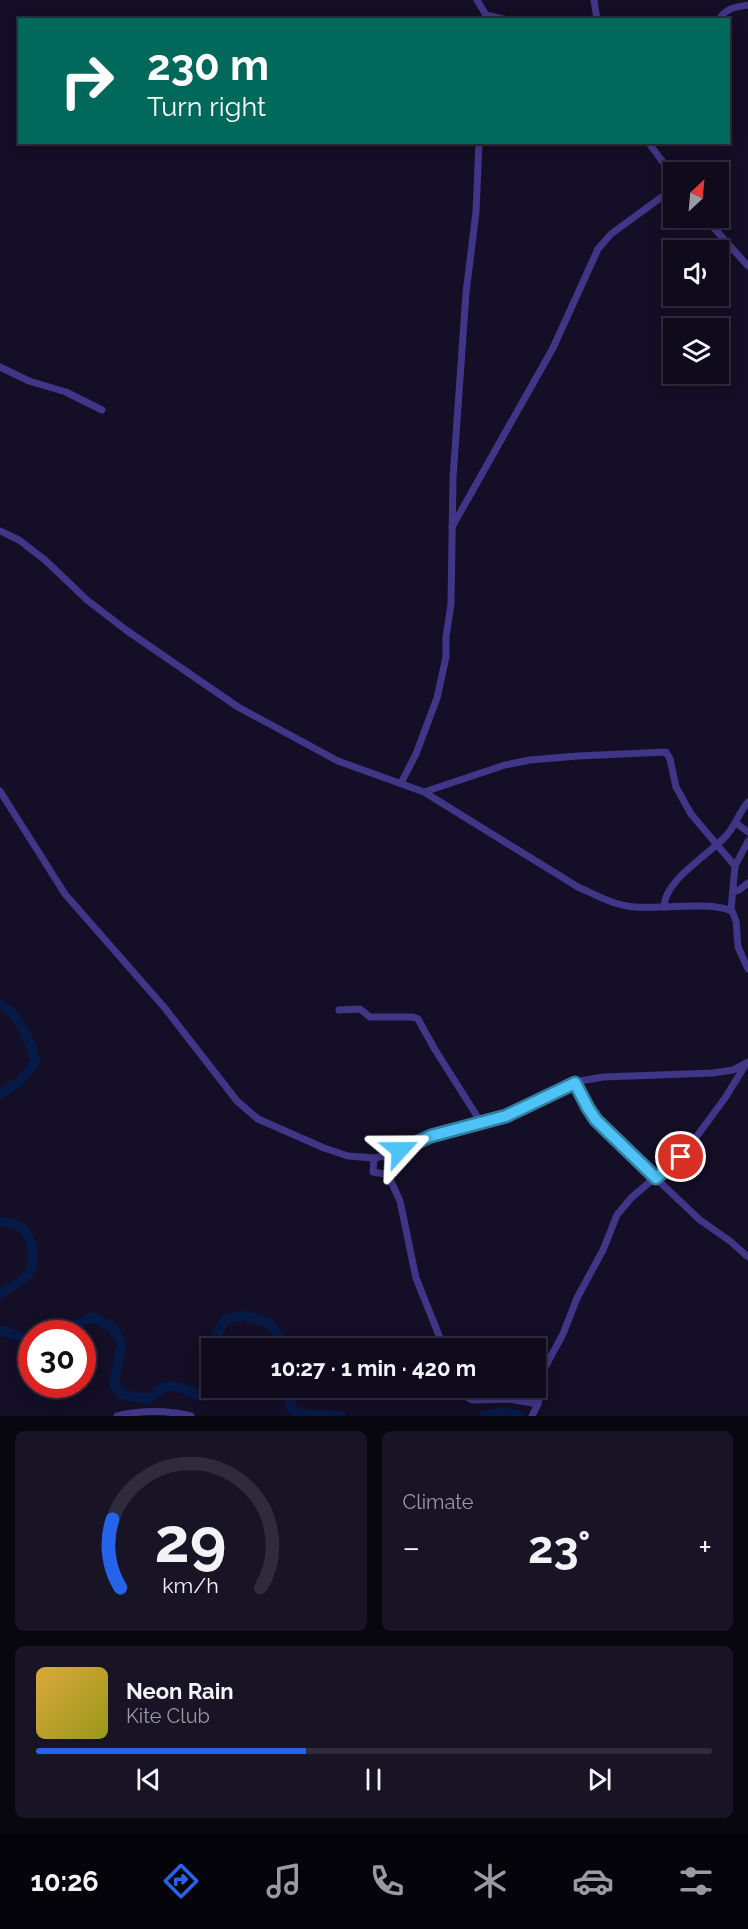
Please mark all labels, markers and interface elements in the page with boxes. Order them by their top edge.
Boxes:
text: 230 m [147,41,269,90]
icon: right [48,42,126,120]
text: Turn right [147,91,266,122]
north arrow [663,162,729,228]
map controls [663,162,729,384]
button: sound [663,240,729,306]
button: layers [663,318,729,384]
position arrow [368,1118,432,1182]
pin [655,1131,706,1182]
icon: arrive [664,1140,697,1173]
speed limit sign: 30 [18,1320,96,1398]
text: 10:27 · 1 min · 420 m [271,1355,476,1381]
text: Climate [403,1490,474,1514]
text: 29 [155,1503,227,1577]
text: 23° [528,1521,591,1574]
text: − [403,1528,420,1567]
text: + [698,1528,712,1567]
text: km/h [162,1573,219,1598]
text: Neon Rain [126,1678,234,1704]
text: Kite Club [126,1704,210,1728]
icon: previous [132,1763,165,1796]
icon: pause [357,1763,390,1796]
icon: next [583,1763,616,1796]
icon: directions [160,1860,202,1902]
icon: music [263,1860,305,1902]
icon: phone [366,1860,408,1902]
icon: climate [469,1860,511,1902]
icon: car [572,1860,614,1902]
icon: filters [675,1860,717,1902]
text: 10:26 [31,1866,99,1897]

